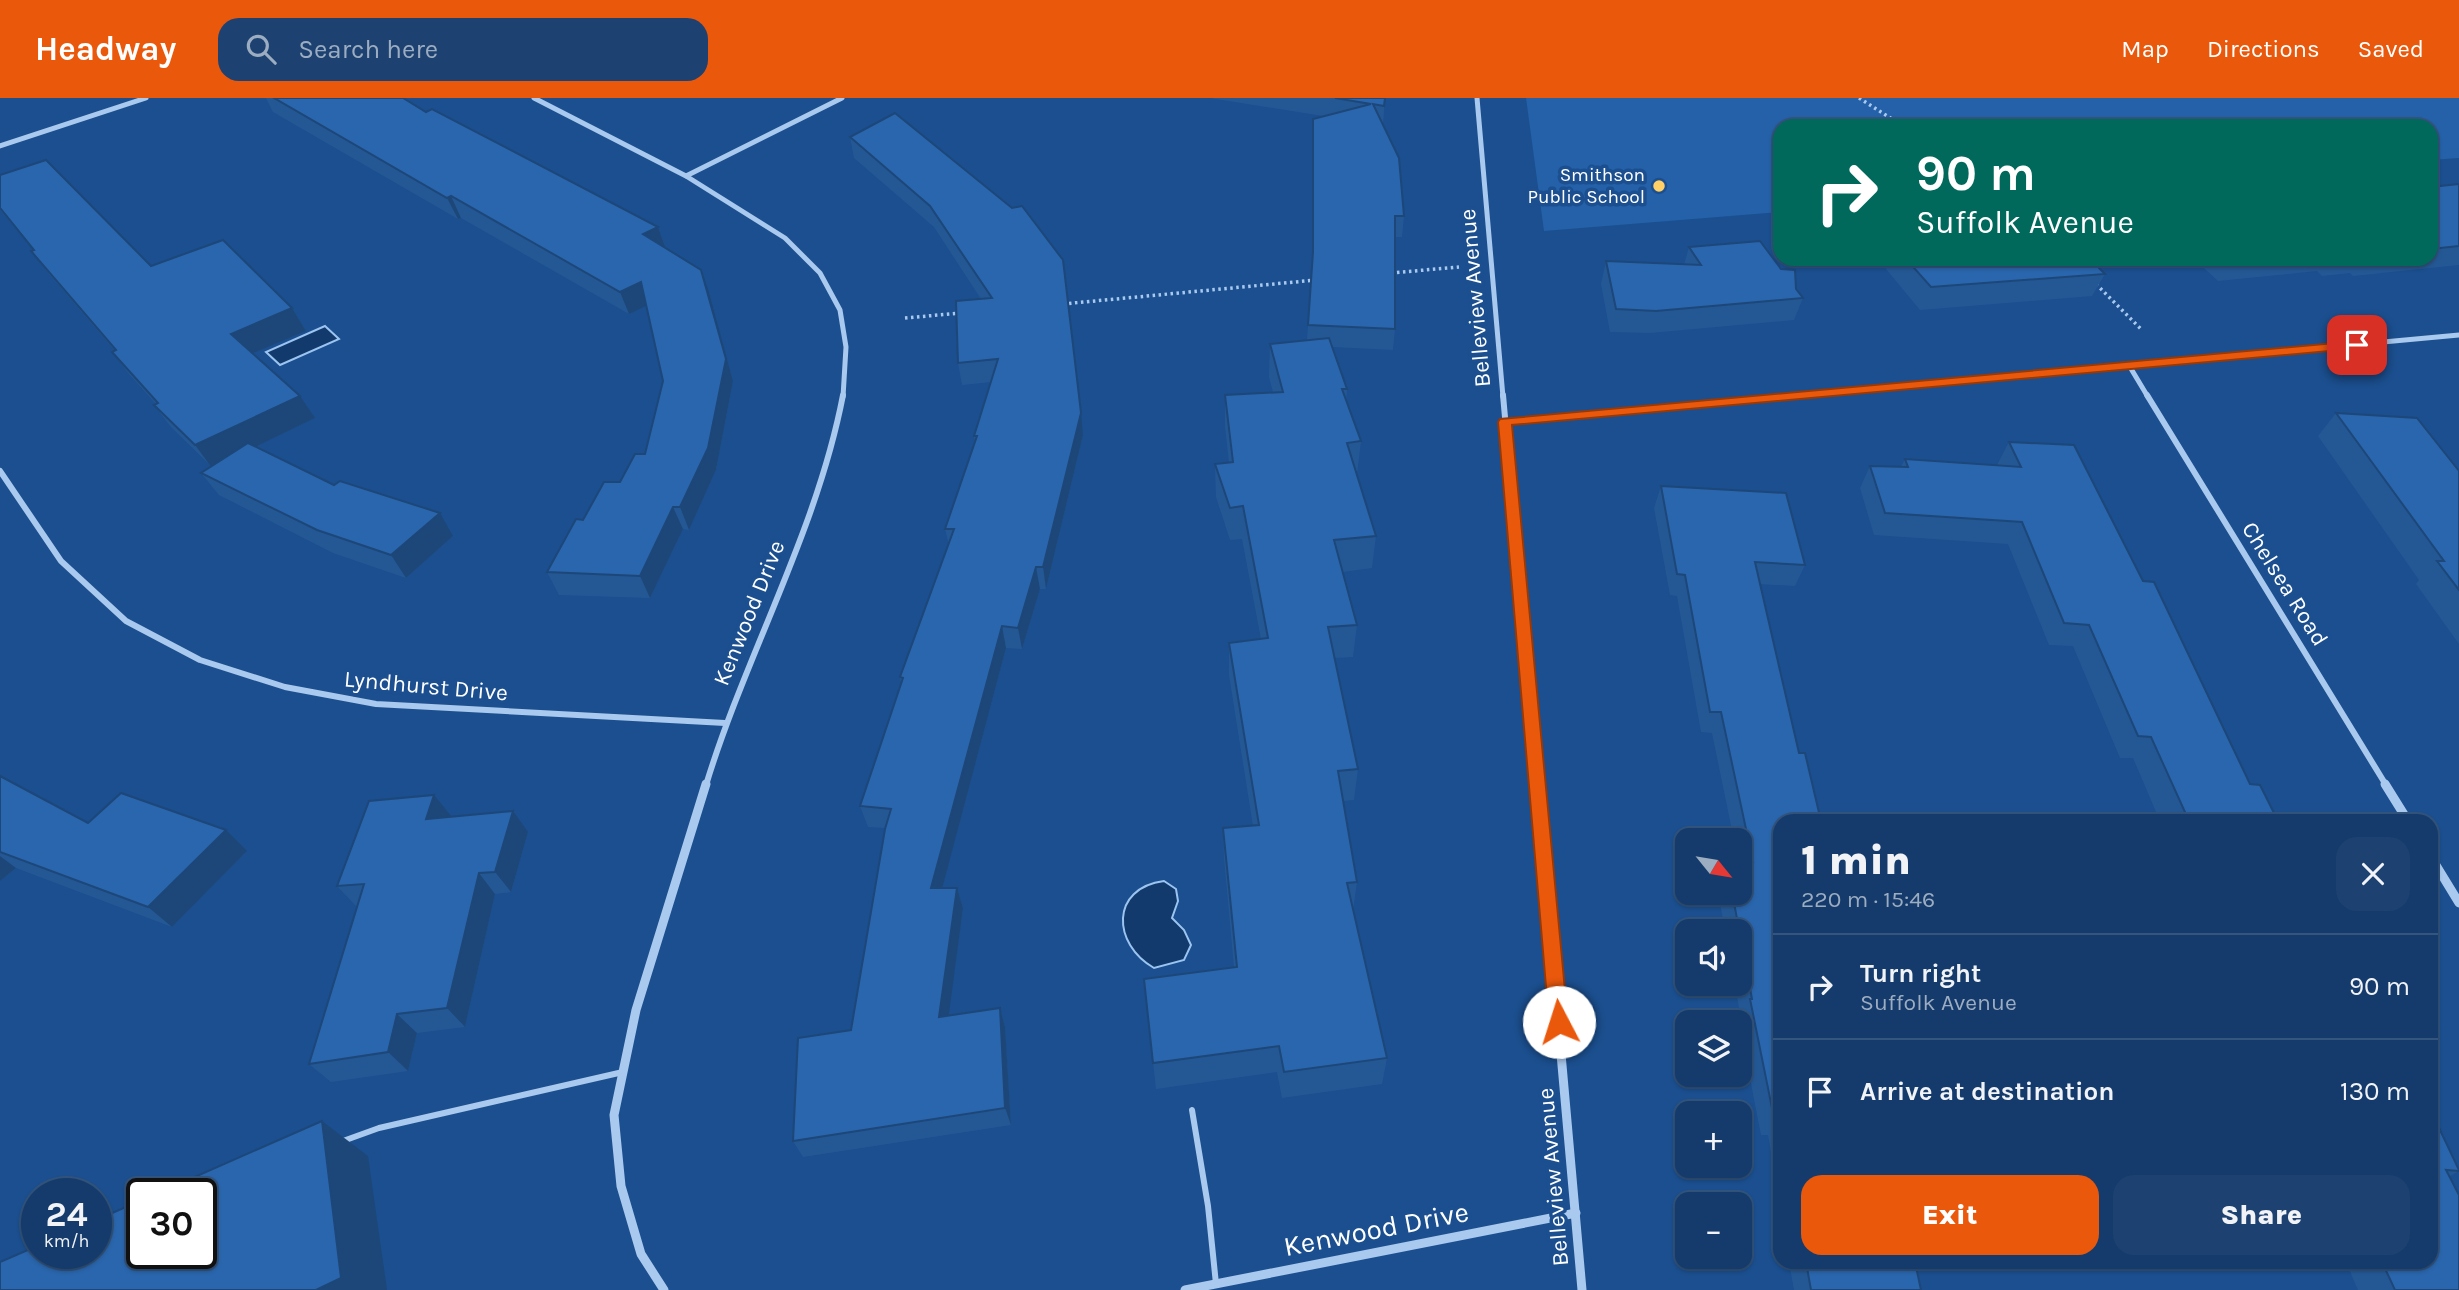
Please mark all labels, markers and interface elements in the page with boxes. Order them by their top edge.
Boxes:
search box [218,18,708,81]
text: Headway [35,30,176,68]
icon: search [242,30,280,68]
text: Search here [298,34,438,65]
text: Map [2121,35,2169,63]
text: Directions [2207,35,2320,63]
text: Saved [2358,35,2424,63]
text: 90 m [1916,145,2036,202]
icon: right [1801,147,1892,238]
place label: Smithson Public School [1528,164,1645,208]
marker: Smithson Public School [1651,178,1667,194]
text: Suffolk Avenue [1916,204,2134,241]
street label: Belleview Avenue [1454,208,1496,388]
pin [2327,315,2387,375]
icon: arrive [2338,326,2376,364]
street label: Chelsea Road [2236,517,2334,651]
street label: Kenwood Drive [708,536,790,690]
street label: Lyndhurst Drive [343,665,509,707]
north arrow [1675,828,1752,905]
map controls [1675,828,1752,1269]
text: 1 min [1801,835,1911,885]
button: close [2336,837,2410,911]
text: 220 m · 15:46 [1801,886,1935,913]
button: sound [1675,919,1752,996]
text: Turn right [1860,958,1981,989]
icon: right [1801,968,1839,1006]
text: 90 m [2349,971,2410,1002]
position arrow [1522,985,1596,1059]
text: Suffolk Avenue [1860,989,2017,1016]
button: layers [1675,1010,1752,1087]
icon: arrive [1801,1073,1839,1111]
text: Arrive at destination [1860,1076,2114,1107]
text: 130 m [2340,1076,2410,1107]
street label: Belleview Avenue [1532,1087,1574,1267]
button: + [1675,1101,1752,1178]
button: Exit [1801,1175,2099,1255]
button: Share [2113,1175,2410,1255]
speed limit sign: 30 [126,1178,217,1269]
button: − [1675,1192,1752,1269]
text: 24 [46,1194,88,1235]
street label: Kenwood Drive [1281,1195,1471,1263]
text: km/h [44,1230,89,1252]

